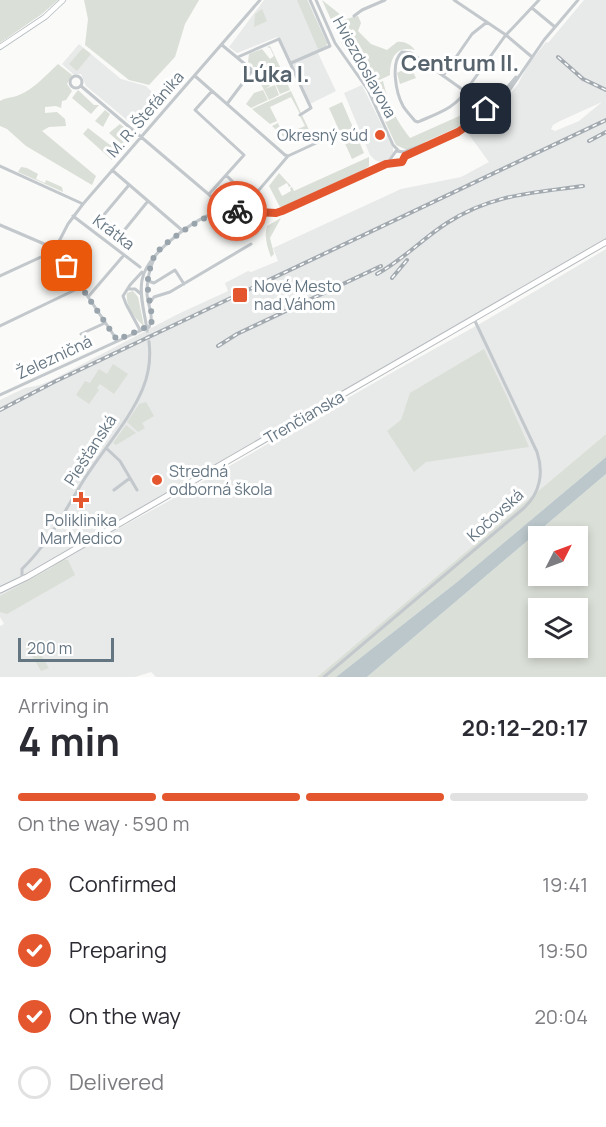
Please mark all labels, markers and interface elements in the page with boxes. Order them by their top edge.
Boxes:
street label: Hviezdoslavova [328,12,402,122]
district label: Centrum II. [401,48,519,78]
district label: Lúka I. [242,59,310,89]
street label: M. R. Štefánika [101,66,189,162]
pin [460,83,511,134]
icon: home [469,92,502,125]
place label: Okresný súd [277,124,368,146]
marker: Okresný súd [373,128,387,142]
courier [207,181,267,241]
icon: bike [221,195,254,228]
street label: Krátka [89,209,139,255]
pin [41,240,92,291]
icon: bag [50,249,83,282]
place label: Nové Mesto nad Váhom [254,275,342,315]
marker: Nové Mesto nad Váhom [231,286,249,304]
street label: Železničná [13,330,95,384]
street label: Trenčianska [260,385,348,449]
street label: Piešťanská [59,410,121,490]
place label: Stredná odborná škola [169,460,273,500]
marker: Stredná odborná škola [150,473,164,487]
street label: Kočovská [462,484,528,546]
marker: Poliklinika MarMedico [72,491,90,509]
place label: Poliklinika MarMedico [40,509,122,549]
north arrow [528,526,588,586]
map controls [528,526,588,658]
button: layers [528,598,588,658]
scale bar [18,635,114,662]
text: 200 m [27,637,72,659]
text: Arriving in [18,692,109,719]
text: 20:12–20:17 [462,713,588,743]
text: 4 min [18,714,120,768]
text: On the way · 590 m [18,810,189,837]
icon: check [18,868,51,901]
text: Confirmed [69,869,177,899]
text: 19:41 [542,871,588,898]
icon: check [18,934,51,967]
text: Preparing [69,935,167,965]
text: 19:50 [538,937,588,964]
icon: check [18,1000,51,1033]
text: On the way [69,1001,181,1031]
text: 20:04 [534,1003,588,1030]
text: Delivered [69,1067,164,1097]

